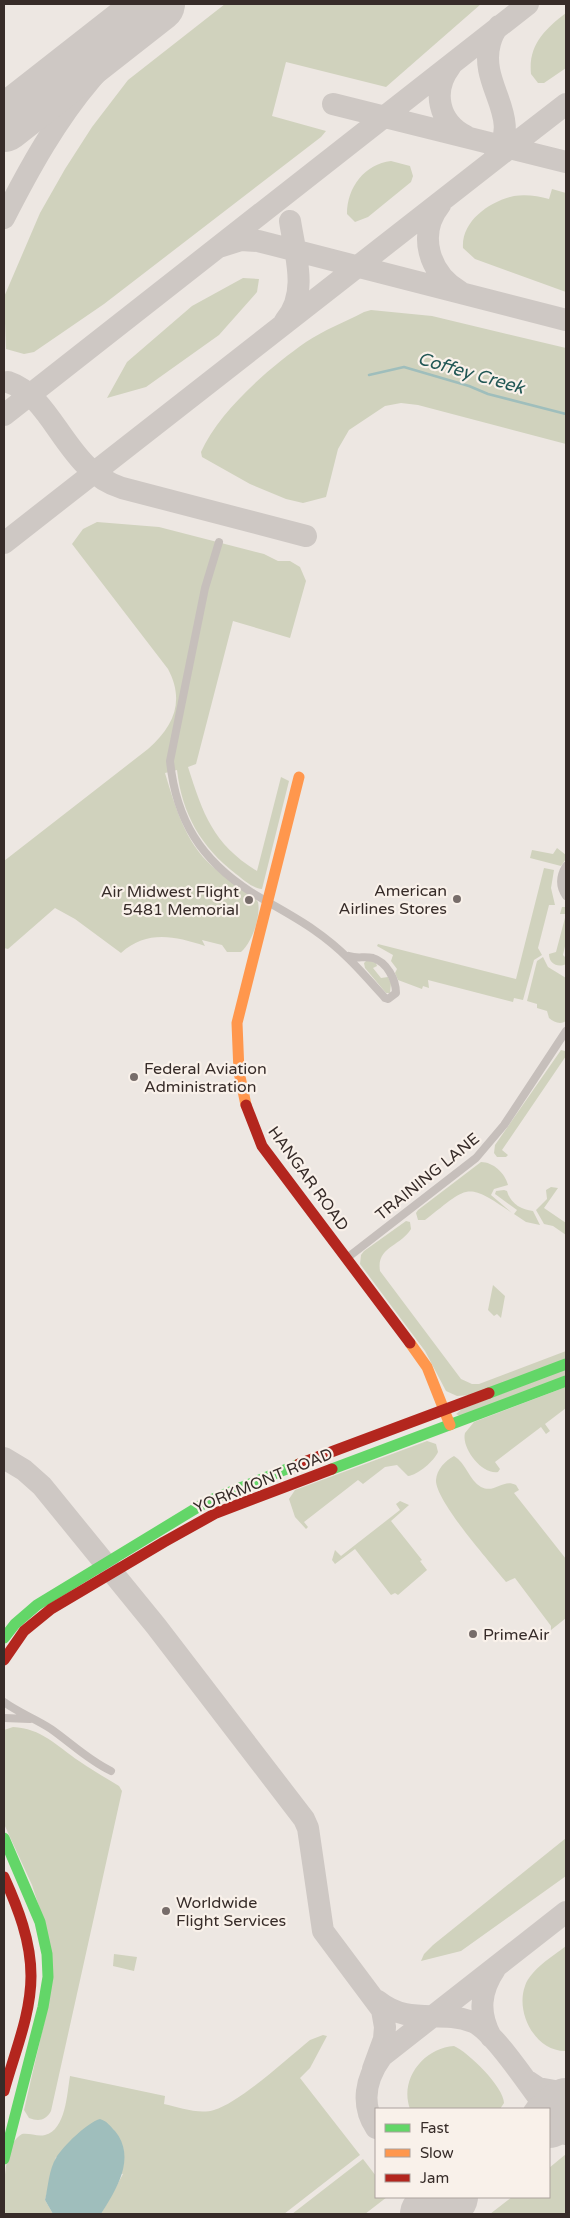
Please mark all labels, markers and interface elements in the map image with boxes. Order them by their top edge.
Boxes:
water label: Coffey Creek [415,347,528,399]
place label: American Airlines Stores [339,881,447,919]
place label: Air Midwest Flight 5481 Memorial [101,882,239,920]
marker: American Airlines Stores [451,893,463,905]
marker: Air Midwest Flight 5481 Memorial [243,894,255,906]
place label: Federal Aviation Administration [144,1059,267,1097]
marker: Federal Aviation Administration [128,1071,140,1083]
street label: HANGAR ROAD [263,1122,353,1235]
street label: TRAINING LANE [372,1129,484,1225]
street label: YORKMONT ROAD [191,1444,336,1518]
place label: PrimeAir [483,1625,550,1645]
marker: PrimeAir [467,1628,479,1640]
place label: Worldwide Flight Services [176,1893,286,1931]
marker: Worldwide Flight Services [160,1905,172,1917]
legend [375,2108,550,2198]
text: Fast [420,2119,450,2137]
text: Slow [420,2144,454,2162]
text: Jam [420,2169,449,2187]

